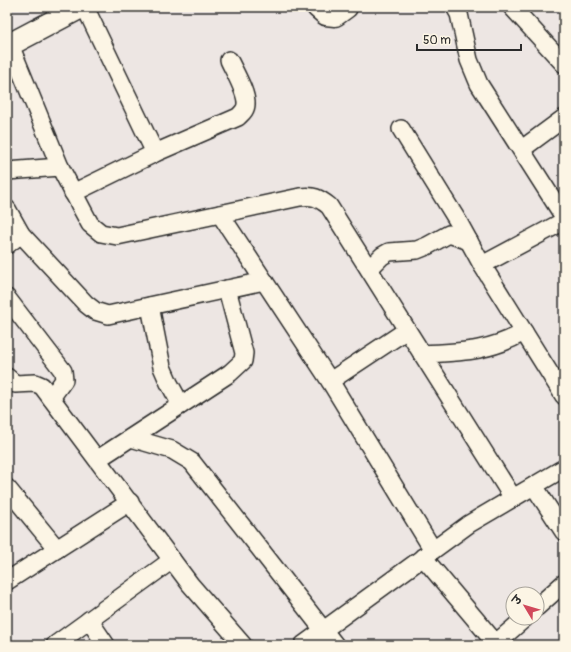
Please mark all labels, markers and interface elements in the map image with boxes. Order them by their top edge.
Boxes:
scale bar [417,26,521,52]
text: 50 m [423,33,451,48]
north arrow [505,586,545,626]
text: उ [510,592,526,608]

